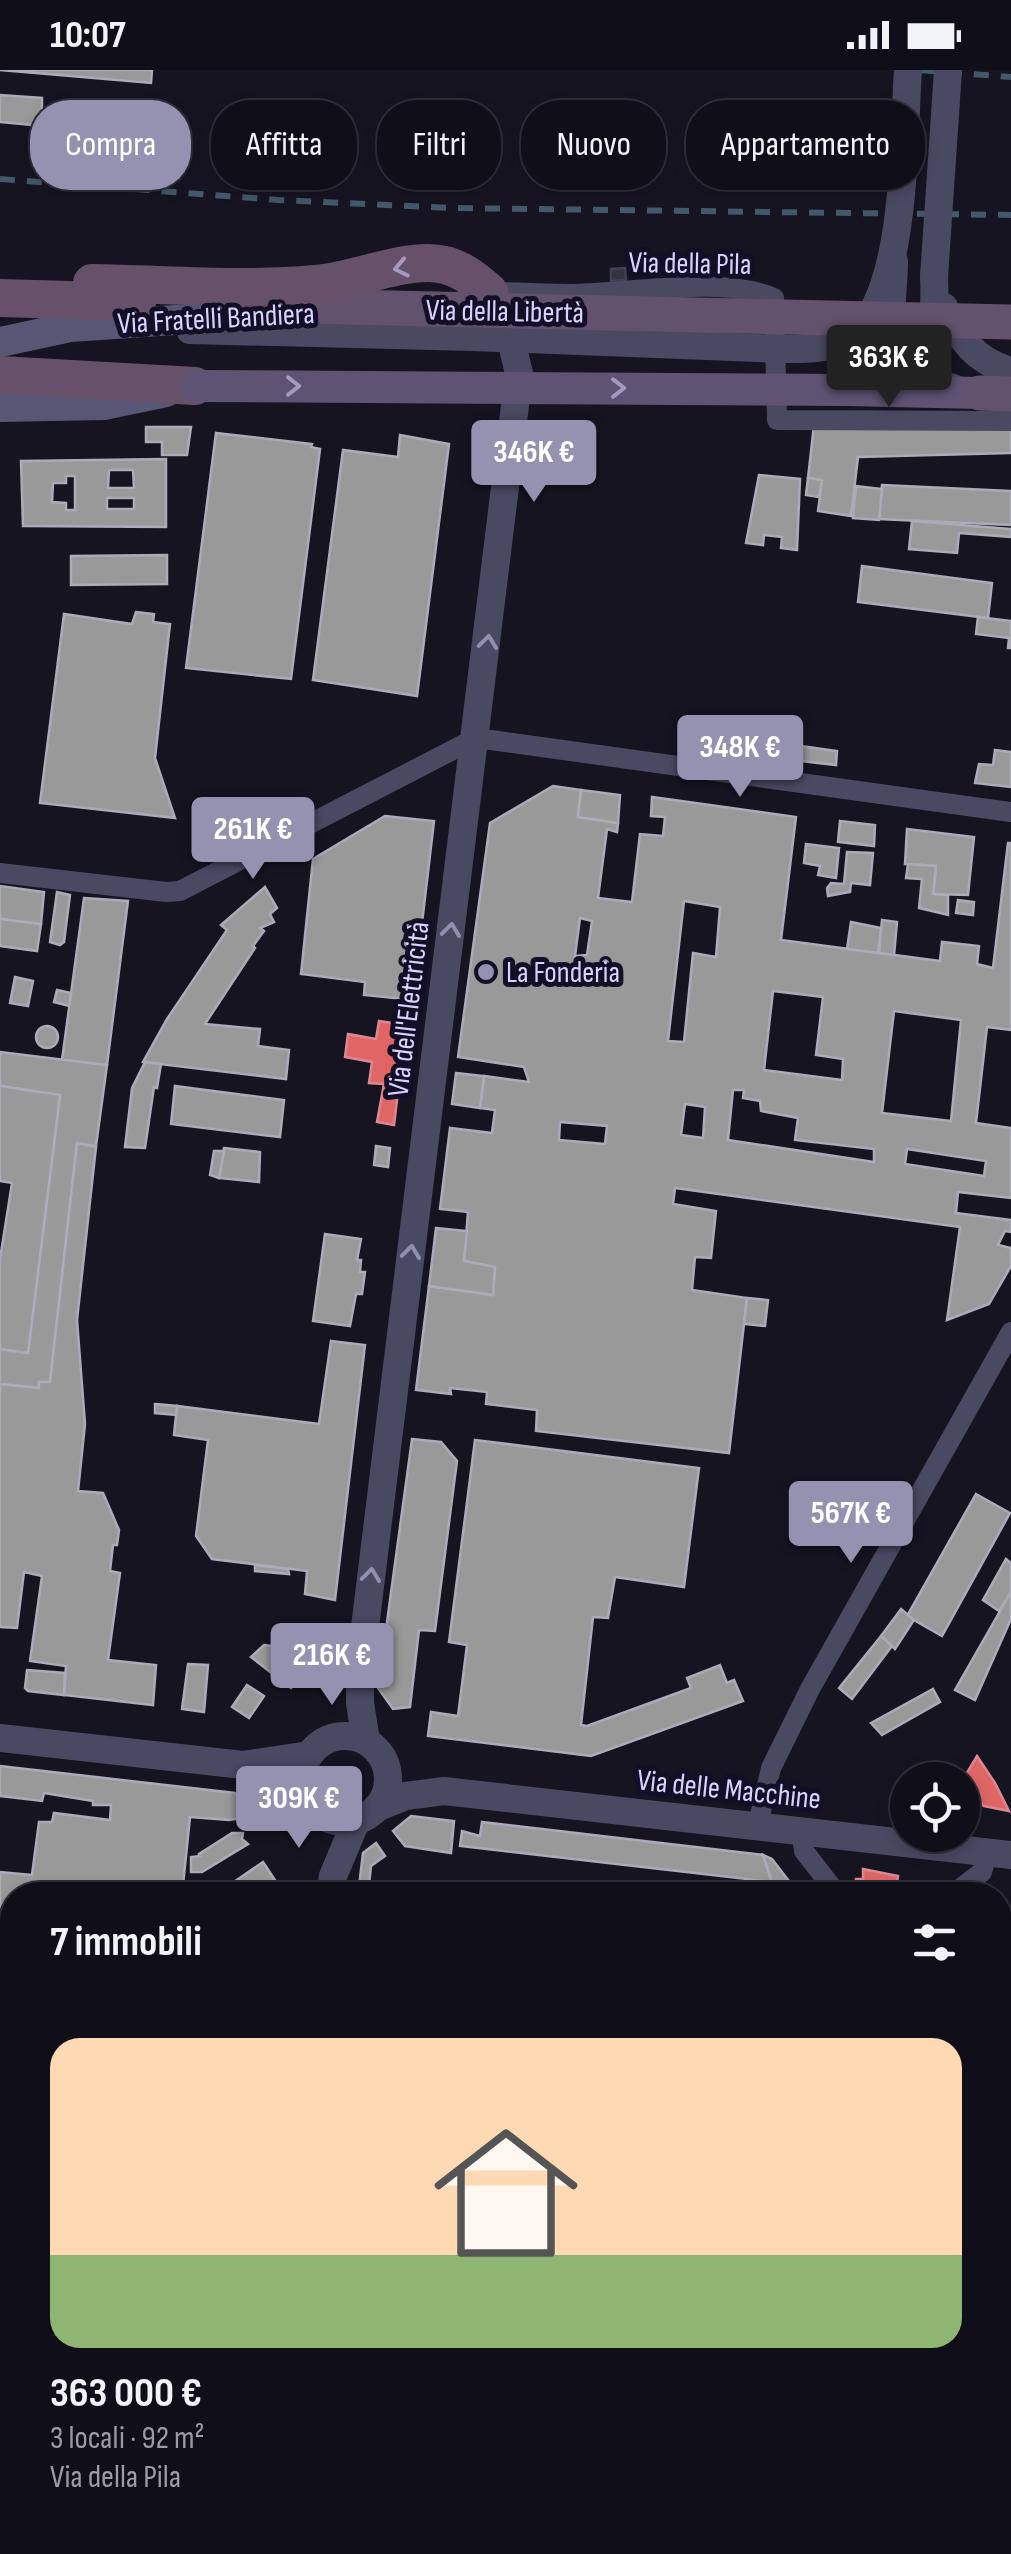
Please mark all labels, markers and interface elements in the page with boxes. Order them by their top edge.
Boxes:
text: 10:07 [50,13,126,58]
chip: Compra [30,100,191,190]
chip: Affitta [211,100,357,190]
chip: Filtri [377,100,501,190]
chip: Nuovo [521,100,666,190]
chip: Appartamento [686,100,925,190]
street label: Via della Pila [628,245,752,283]
one-way arrow [392,256,409,277]
street label: Via della Libertà [426,293,584,331]
street label: Via Fratelli Bandiera [117,296,315,342]
pin: 363K € [808,325,970,410]
text: 363K € [849,338,929,377]
one-way arrow [285,376,301,397]
one-way arrow [610,378,626,399]
pin: 346K € [453,420,615,505]
text: 346K € [493,433,575,472]
one-way arrow [477,633,498,649]
pin: 348K € [659,715,821,800]
text: 348K € [699,728,781,767]
pin: 261K € [172,797,334,882]
text: 261K € [213,810,293,849]
street label: Via dell'Elettricità [380,919,438,1099]
one-way arrow [440,921,461,937]
place label: La Fonderia [506,955,620,991]
marker: La Fonderia [475,961,497,983]
one-way arrow [400,1244,421,1260]
pin: 567K € [770,1481,932,1566]
text: 567K € [811,1494,891,1533]
one-way arrow [360,1567,381,1583]
pin: 216K € [251,1623,413,1708]
text: 216K € [293,1636,371,1675]
street label: Via delle Macchine [635,1762,823,1818]
map controls [890,1762,980,1852]
button: locate [890,1762,980,1852]
pin: 309K € [218,1766,380,1851]
text: 309K € [258,1779,340,1818]
icon: filters [907,1915,962,1970]
text: 7 immobili [50,1917,202,1968]
icon: home [416,2103,596,2283]
text: 363 000 € [50,2368,202,2419]
text: 3 locali · 92 m² [50,2419,205,2458]
text: Via della Pila [50,2458,181,2497]

